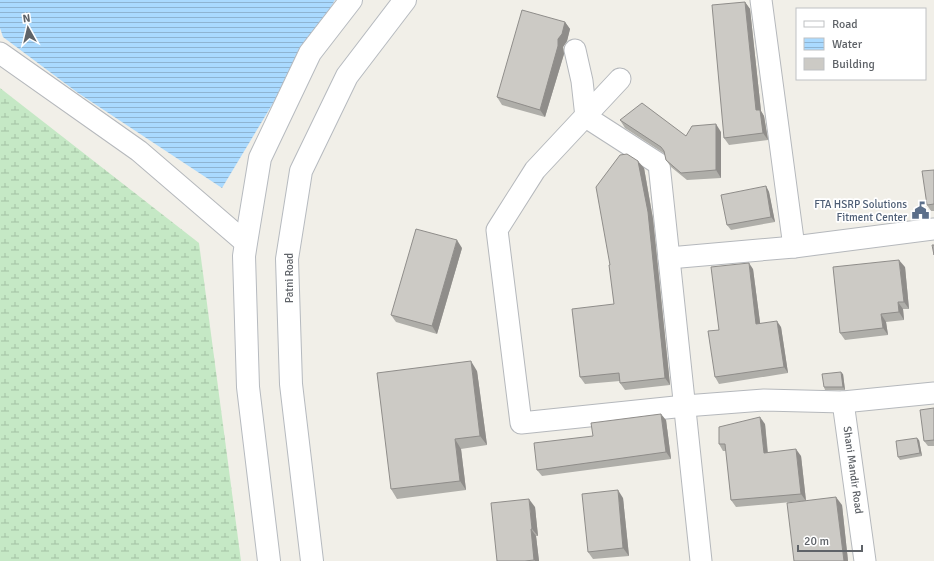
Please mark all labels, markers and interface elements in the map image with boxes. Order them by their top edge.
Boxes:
north arrow [8,8,48,48]
legend [796,8,926,80]
text: N [22,12,31,26]
text: Road [832,17,858,32]
text: Water [832,37,863,52]
text: Building [832,57,875,72]
place label: FTA HSRP Solutions Fitment Center [814,198,907,224]
public building icon: FTA HSRP Solutions Fitment Center [910,200,930,220]
street label: Patni Road [283,253,296,303]
street label: Shani Mandir Road [840,425,866,515]
scale bar [798,527,862,553]
text: 20 m [804,534,829,549]

